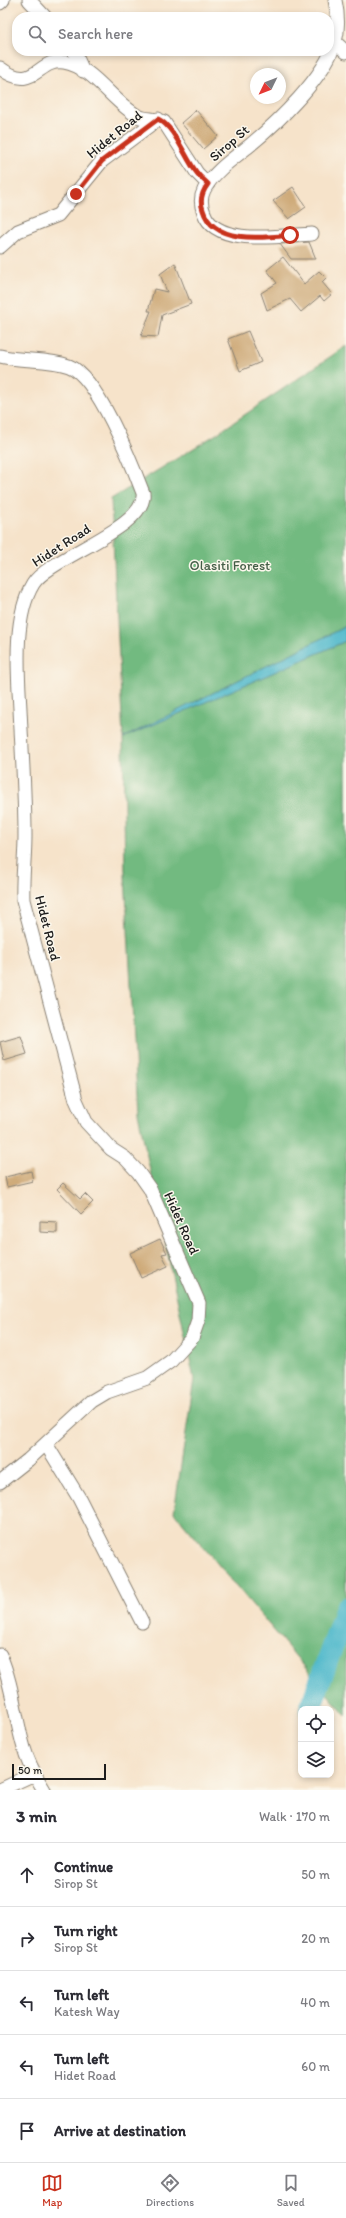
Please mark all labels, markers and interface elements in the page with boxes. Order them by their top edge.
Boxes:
search box [12,12,334,56]
icon: search [26,23,48,45]
text: Search here [58,25,133,43]
north arrow [250,68,286,104]
street label: Hidet Road [83,107,146,162]
street label: Sirop St [206,121,253,165]
route end [67,185,85,203]
route start [281,226,299,244]
street label: Hidet Road [29,520,94,571]
park label: Olasiti Forest [190,557,270,574]
street label: Hidet Road [31,894,64,963]
street label: Hidet Road [160,1189,203,1257]
map controls [298,1706,334,1778]
button: locate [298,1706,334,1742]
button: layers [298,1742,334,1778]
scale bar [12,1762,106,1781]
text: 50 m [18,1764,42,1777]
text: 3 min [16,1806,57,1826]
text: Walk · 170 m [259,1809,330,1824]
text: Continue [54,1858,113,1876]
icon: ahead [16,1864,38,1886]
text: 50 m [301,1867,330,1882]
text: Sirop St [54,1876,98,1891]
text: Turn right [54,1922,118,1940]
icon: right [16,1928,38,1950]
text: 20 m [301,1931,330,1946]
text: Sirop St [54,1940,98,1955]
text: Turn left [54,1986,109,2004]
icon: left [16,1992,38,2014]
text: 40 m [300,1995,330,2010]
text: Katesh Way [54,2004,120,2019]
text: Turn left [54,2050,109,2068]
icon: left [16,2056,38,2078]
text: 60 m [301,2059,330,2074]
text: Hidet Road [54,2068,116,2083]
icon: arrive [16,2120,38,2142]
text: Arrive at destination [54,2122,186,2140]
tab: Map [41,2172,63,2209]
tab: Directions [146,2172,194,2209]
tab: Saved [277,2172,305,2209]

